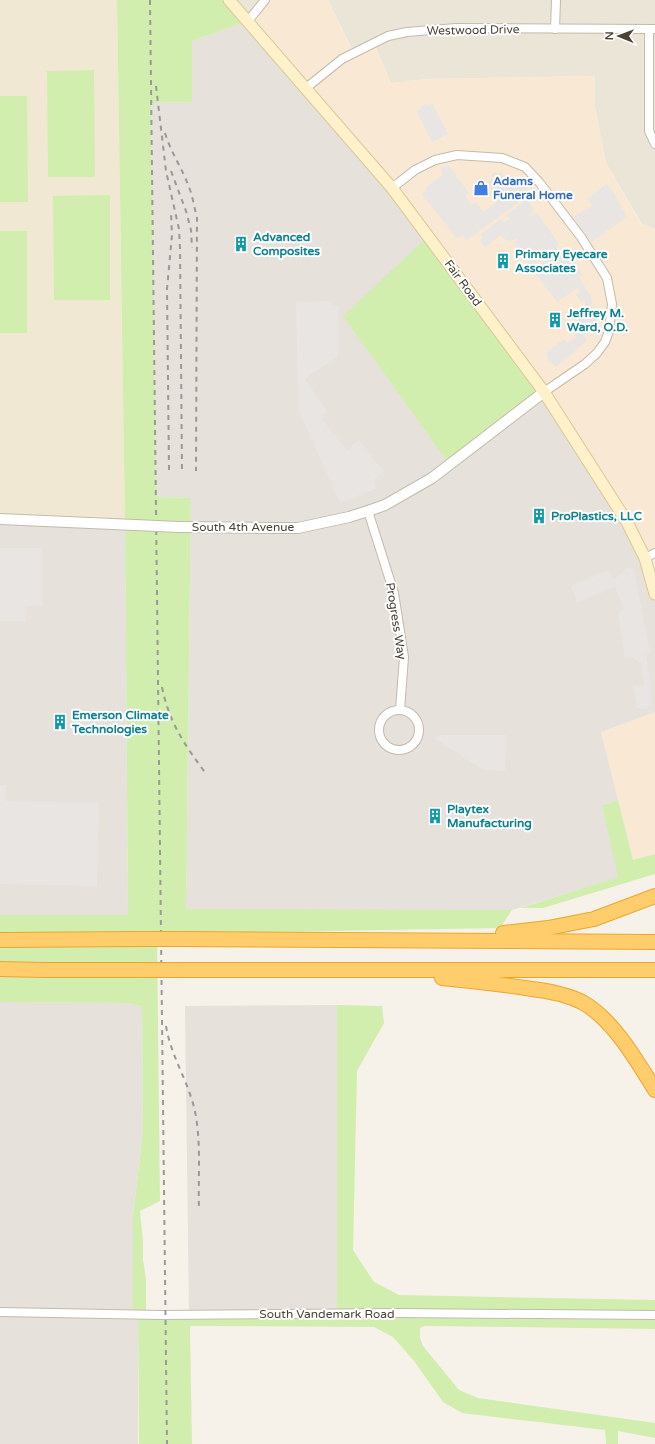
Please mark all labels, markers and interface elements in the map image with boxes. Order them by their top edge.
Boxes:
north arrow [599,16,639,56]
street label: Westwood Drive [426,22,520,38]
text: N [603,31,616,40]
place label: Adams Funeral Home [493,174,573,202]
shop icon: Adams Funeral Home [472,179,490,197]
place label: Advanced Composites [253,230,320,259]
building icon: Advanced Composites [232,235,250,253]
place label: Primary Eyecare Associates [515,247,608,275]
building icon: Primary Eyecare Associates [494,252,512,270]
street label: Fair Road [441,257,485,309]
place label: Jeffrey M. Ward, O.D. [566,306,628,334]
building icon: Jeffrey M. Ward, O.D. [546,311,564,329]
building icon: ProPlastics, LLC [530,507,548,525]
place label: ProPlastics, LLC [551,509,643,523]
street label: South 4th Avenue [192,520,294,534]
street label: Progress Way [383,581,409,661]
place label: Emerson Climate Technologies [71,708,169,737]
building icon: Emerson Climate Technologies [51,713,69,731]
place label: Playtex Manufacturing [447,802,532,831]
building icon: Playtex Manufacturing [426,807,444,825]
street label: South Vandemark Road [259,1307,395,1321]

